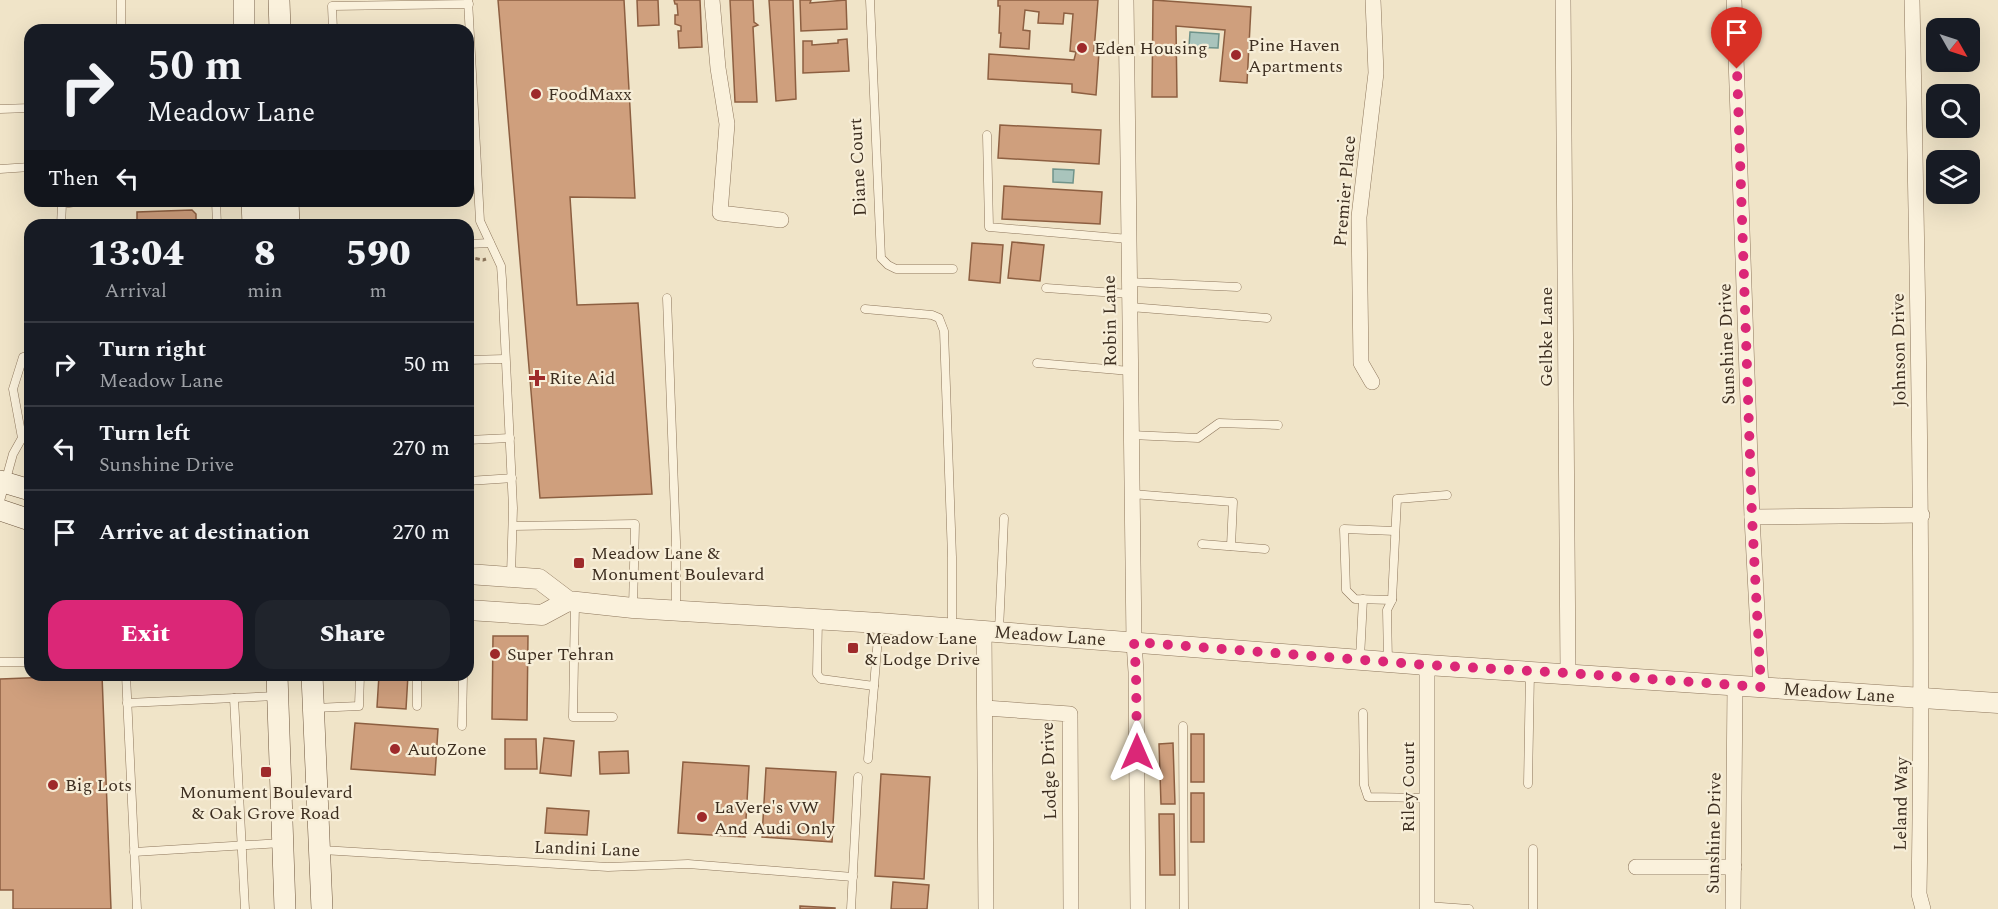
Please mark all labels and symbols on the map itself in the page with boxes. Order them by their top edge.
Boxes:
pin [1711,7,1762,69]
north arrow [1926,18,1980,72]
place label: Pine Haven Apartments [1248,32,1343,80]
place label: Eden Housing [1094,35,1208,62]
marker: Eden Housing [1075,41,1089,55]
marker: Pine Haven Apartments [1229,48,1243,62]
place label: FoodMaxx [548,81,632,108]
marker: FoodMaxx [529,87,543,101]
street label: Diane Court [842,117,874,217]
street label: Premier Place [1327,134,1363,248]
street label: Robin Lane [1096,275,1124,367]
street label: Sunshine Drive [1711,283,1743,405]
street label: Gelbke Lane [1533,287,1560,387]
street label: Johnson Drive [1885,293,1913,407]
place label: Rite Aid [549,365,615,392]
marker: Rite Aid [530,371,544,385]
place label: Meadow Lane & Monument Boulevard [591,540,765,588]
marker: Meadow Lane & Monument Boulevard [572,556,586,570]
street label: Meadow Lane [993,619,1107,653]
place label: Meadow Lane & Lodge Drive [865,625,980,673]
place label: Super Tehran [507,641,614,668]
marker: Meadow Lane & Lodge Drive [846,641,860,655]
marker: Super Tehran [488,647,502,661]
street label: Meadow Lane [1782,676,1896,710]
position arrow [1105,720,1169,784]
street label: Lodge Drive [1034,721,1064,821]
place label: AutoZone [407,736,487,763]
street label: Riley Court [1395,741,1422,833]
marker: AutoZone [388,742,402,756]
street label: Leland Way [1887,755,1915,851]
marker: Monument Boulevard & Oak Grove Road [259,765,273,779]
place label: Big Lots [65,772,132,799]
street label: Sunshine Drive [1699,772,1729,894]
marker: Big Lots [46,778,60,792]
place label: Monument Boulevard & Oak Grove Road [179,779,353,827]
place label: LaVere's VW And Audi Only [714,794,836,842]
marker: LaVere's VW And Audi Only [695,810,709,824]
street label: Landini Lane [533,834,641,864]

